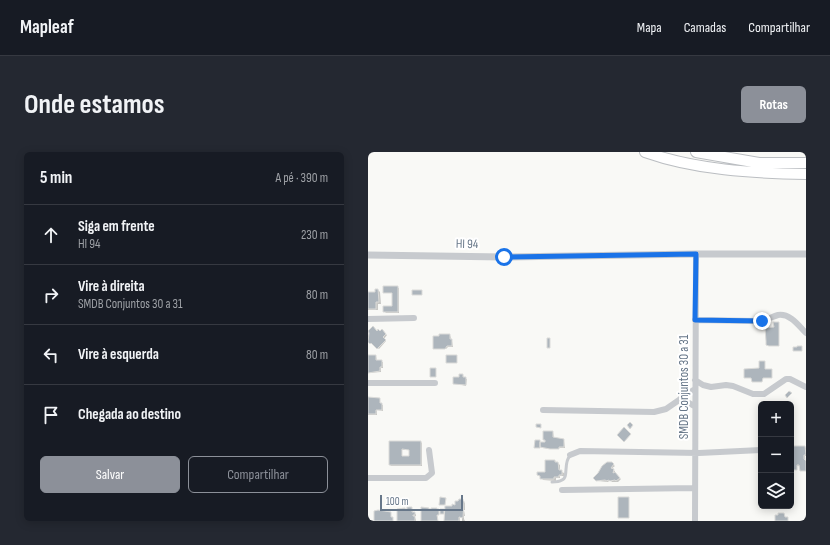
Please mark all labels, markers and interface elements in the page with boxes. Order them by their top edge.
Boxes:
text: Mapleaf [20,16,74,39]
text: Mapa [637,19,662,36]
text: Camadas [684,19,726,36]
text: Compartilhar [748,19,810,36]
button: Rotas [741,86,806,123]
text: Onde estamos [24,88,164,121]
text: 5 min [40,168,72,188]
text: A pé · 390 m [276,170,328,186]
text: Siga em frente [78,217,155,236]
icon: ahead [40,224,62,246]
text: 230 m [301,227,328,243]
text: HI 94 [78,236,101,252]
street label: HI 94 [456,236,479,252]
route start [495,248,513,266]
text: Vire à direita [78,277,145,296]
icon: right [40,284,62,306]
text: 80 m [306,287,328,303]
text: SMDB Conjuntos 30 a 31 [78,296,182,312]
route end [753,312,771,330]
street label: SMDB Conjuntos 30 a 31 [676,334,692,439]
icon: left [40,344,62,366]
text: Vire à esquerda [78,345,159,364]
text: 80 m [306,347,328,363]
map controls [758,401,794,509]
button: + [758,401,794,437]
icon: arrive [40,404,62,426]
text: Chegada ao destino [78,405,181,424]
button: − [758,437,794,473]
button: Salvar [40,456,180,493]
button: Compartilhar [188,456,328,493]
button: layers [758,473,794,509]
scale bar [380,493,463,512]
text: 100 m [386,495,408,508]

